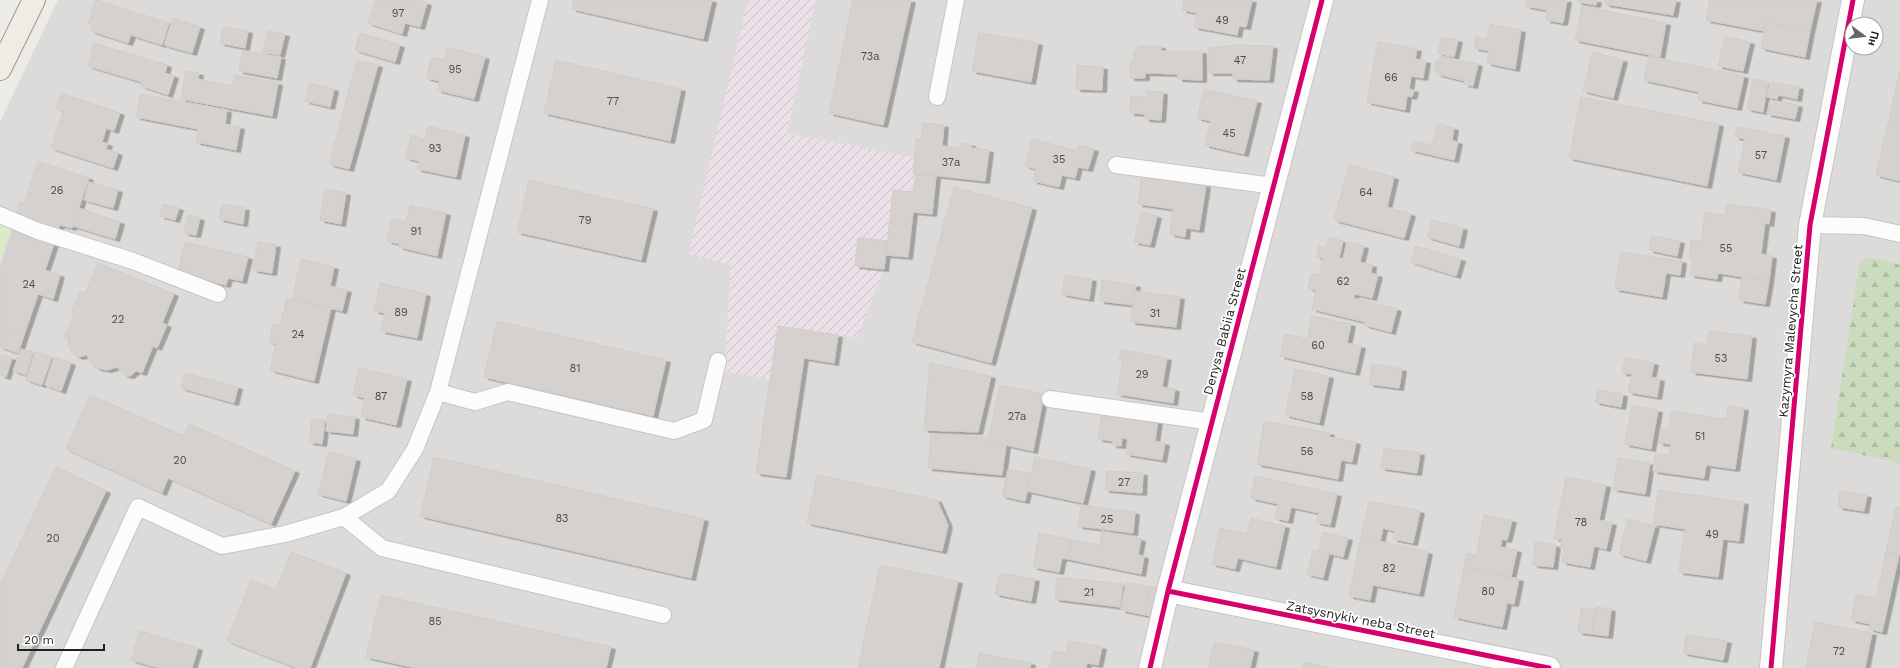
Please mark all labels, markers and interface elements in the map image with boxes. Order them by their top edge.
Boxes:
house number: 97 [392,7,404,20]
house number: 49 [1215,14,1229,27]
north arrow [1844,16,1884,56]
text: Пн [1865,30,1881,47]
house number: 73а [861,50,880,63]
house number: 47 [1234,54,1246,67]
house number: 95 [448,63,462,76]
house number: 66 [1384,71,1398,84]
house number: 77 [607,95,619,108]
house number: 45 [1222,127,1236,140]
house number: 93 [429,142,441,155]
house number: 57 [1755,149,1767,162]
house number: 35 [1053,153,1065,166]
house number: 37а [942,156,961,169]
house number: 26 [50,184,64,197]
house number: 64 [1359,186,1373,199]
house number: 79 [579,214,592,227]
house number: 91 [410,225,422,238]
house number: 55 [1720,242,1732,255]
street label: Kazymyra Malevycha Street [1775,243,1806,418]
street label: Denysa Babiia Street [1200,265,1249,396]
house number: 62 [1336,275,1350,288]
house number: 24 [23,278,36,291]
house number: 89 [394,306,408,319]
house number: 31 [1150,307,1160,320]
house number: 22 [112,313,124,326]
house number: 24 [292,328,305,341]
house number: 60 [1311,339,1325,352]
house number: 53 [1715,352,1727,365]
house number: 81 [569,362,581,375]
house number: 29 [1135,368,1149,381]
house number: 87 [375,390,387,403]
house number: 58 [1300,390,1314,403]
house number: 27а [1008,410,1027,423]
house number: 51 [1695,430,1705,443]
house number: 56 [1300,445,1314,458]
house number: 20 [173,454,187,467]
house number: 27 [1118,476,1130,489]
house number: 83 [556,512,568,525]
house number: 25 [1101,513,1113,526]
house number: 78 [1575,516,1588,529]
house number: 49 [1705,528,1719,541]
house number: 20 [46,532,60,545]
house number: 82 [1382,562,1396,575]
house number: 80 [1481,585,1495,598]
house number: 21 [1084,586,1094,599]
street label: Zatsysnykiv neba Street [1285,598,1437,641]
house number: 85 [428,615,442,628]
scale bar [18,626,104,652]
text: 20 m [24,633,54,647]
house number: 72 [1833,645,1845,658]

